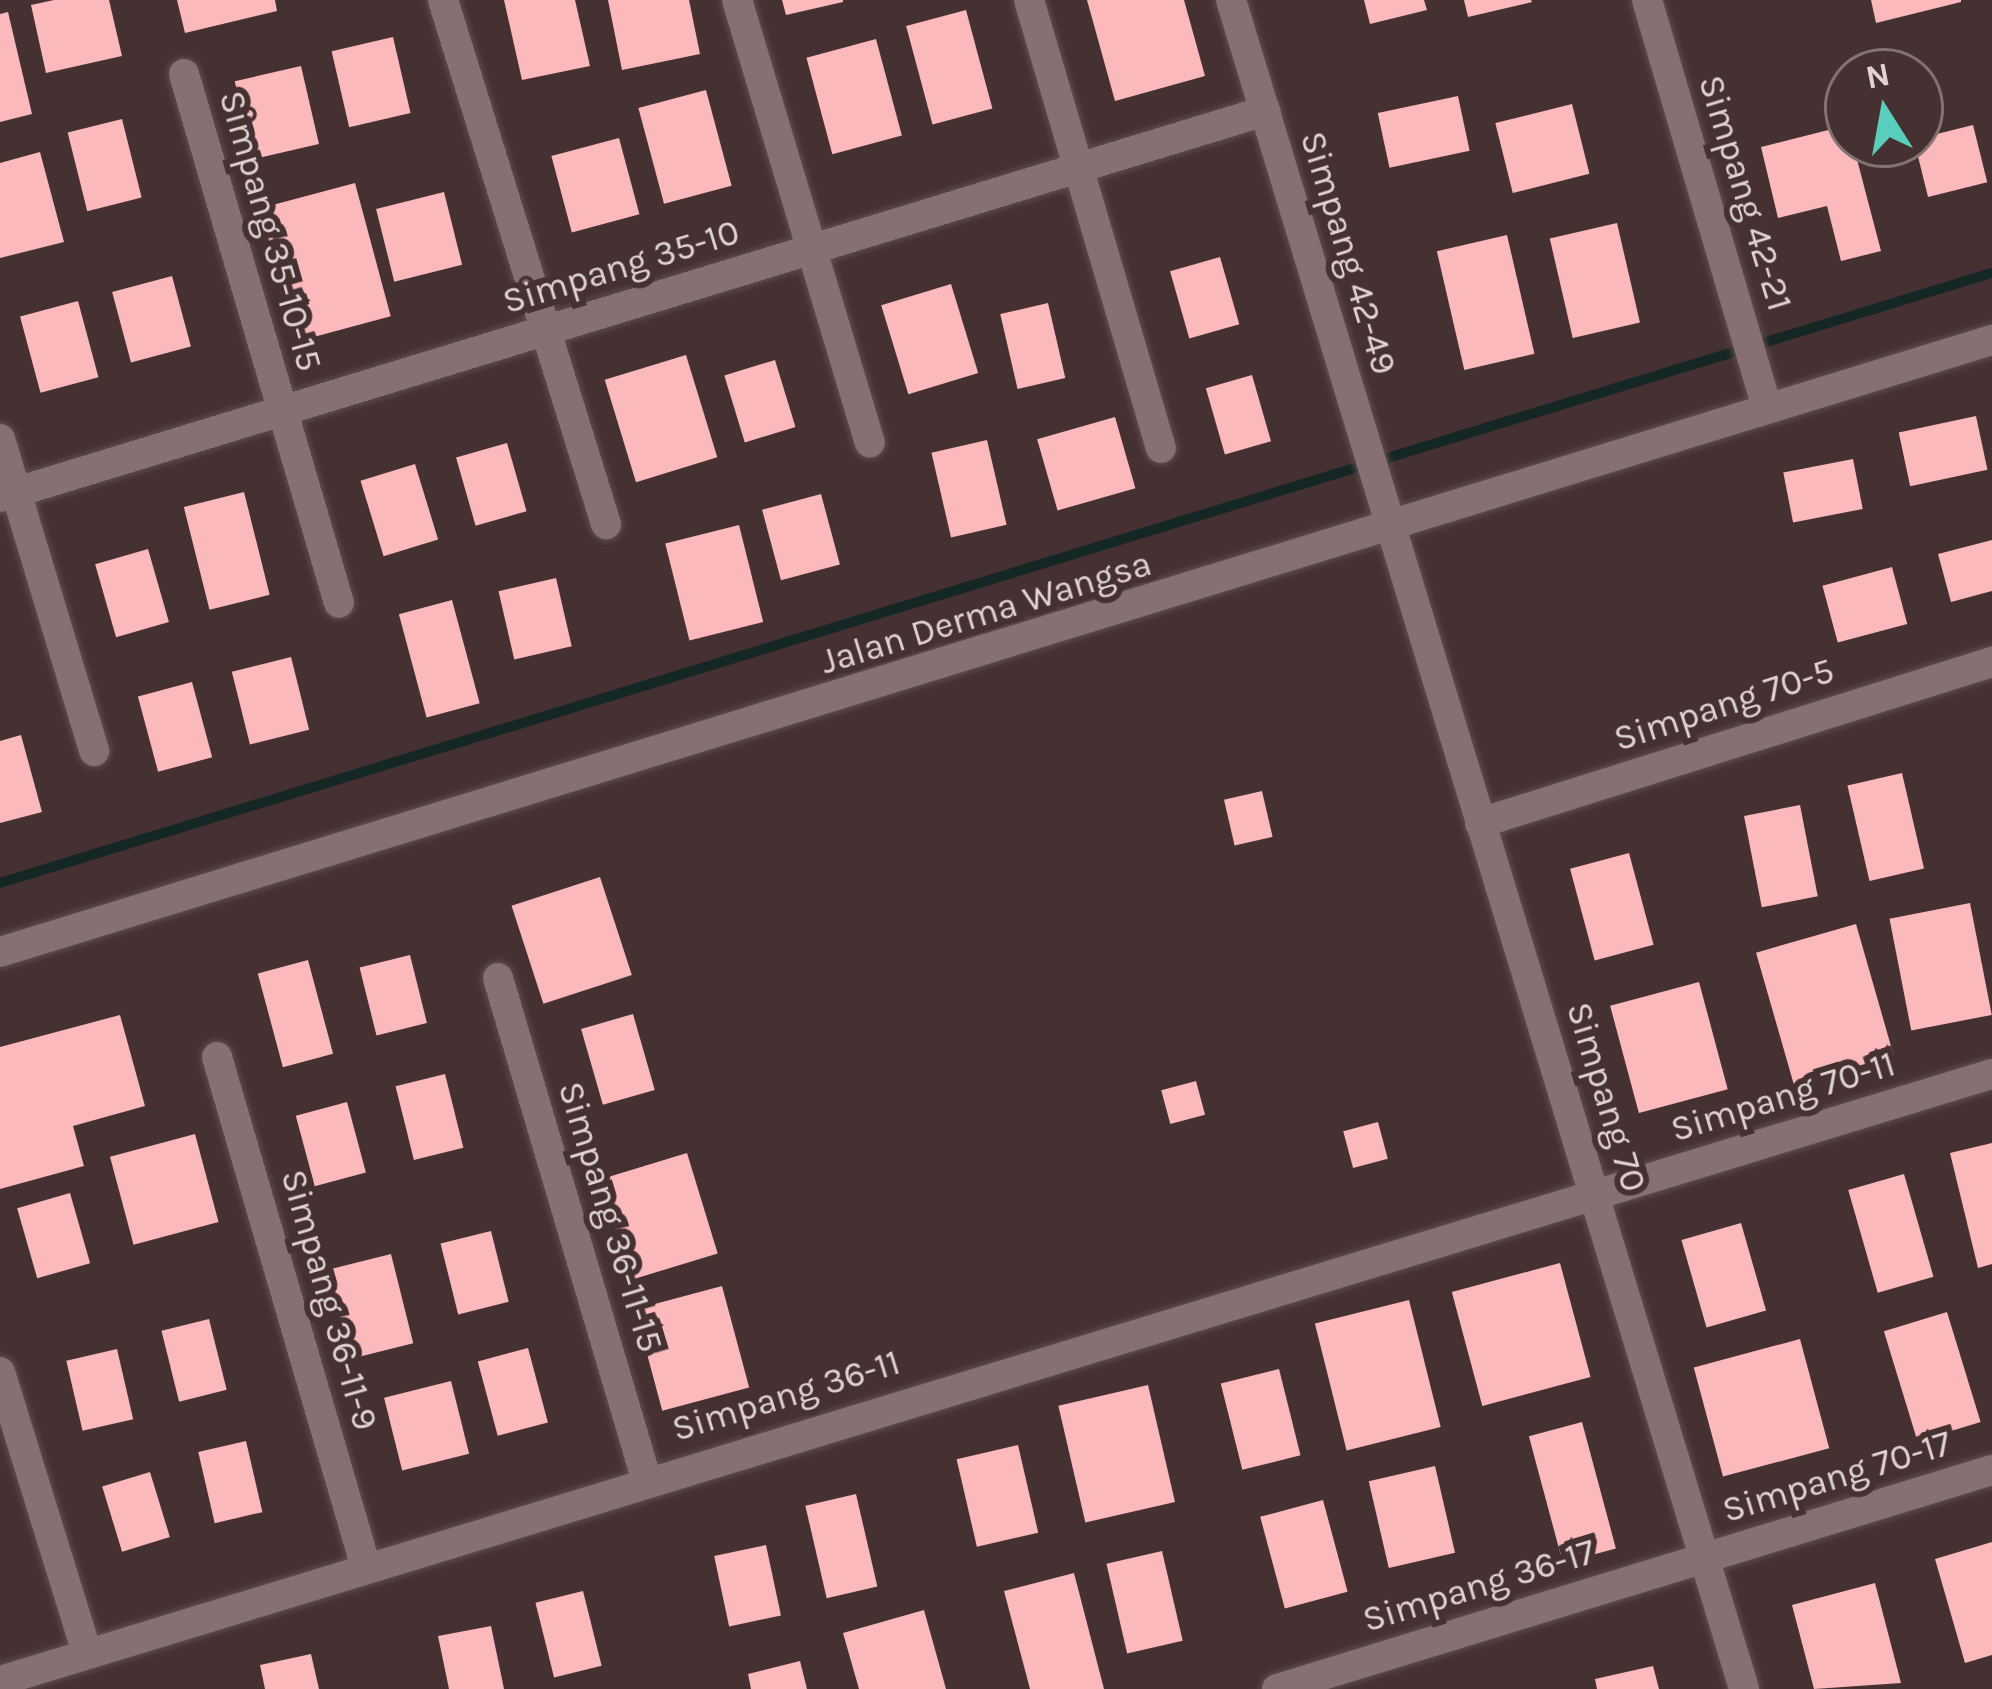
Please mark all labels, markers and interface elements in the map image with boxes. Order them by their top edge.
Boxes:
north arrow [1824,48,1944,168]
text: N [1862,55,1893,97]
street label: Simpang 42-21 [1689,70,1801,316]
street label: Simpang 35-10-15 [209,86,331,376]
street label: Simpang 42-49 [1290,126,1406,380]
street label: Simpang 35-10 [498,211,744,323]
street label: Jalan Derma Wangsa [815,542,1157,684]
street label: Simpang 70-5 [1609,649,1839,761]
street label: Simpang 70 [1557,997,1655,1197]
street label: Simpang 70-11 [1666,1042,1900,1152]
street label: Simpang 36-11-15 [548,1077,672,1357]
street label: Simpang 36-11-9 [271,1165,387,1435]
street label: Simpang 36-11 [667,1341,905,1451]
street label: Simpang 70-17 [1717,1422,1957,1532]
street label: Simpang 36-17 [1358,1530,1600,1642]

